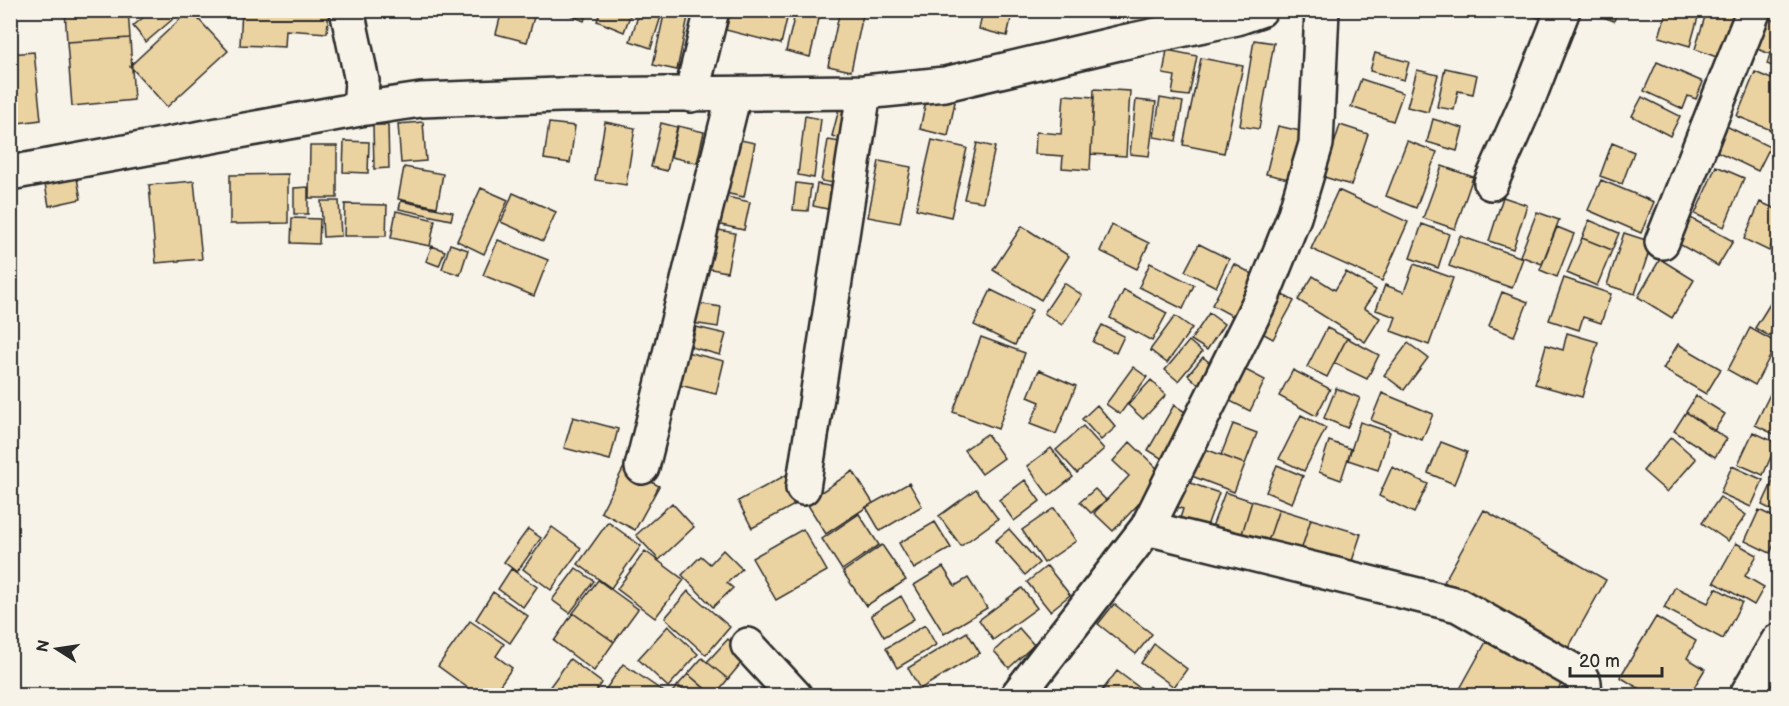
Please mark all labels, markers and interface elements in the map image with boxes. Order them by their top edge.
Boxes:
north arrow [27,619,87,679]
text: N [33,638,54,654]
scale bar [1570,640,1662,678]
text: 20 m [1579,651,1620,672]

